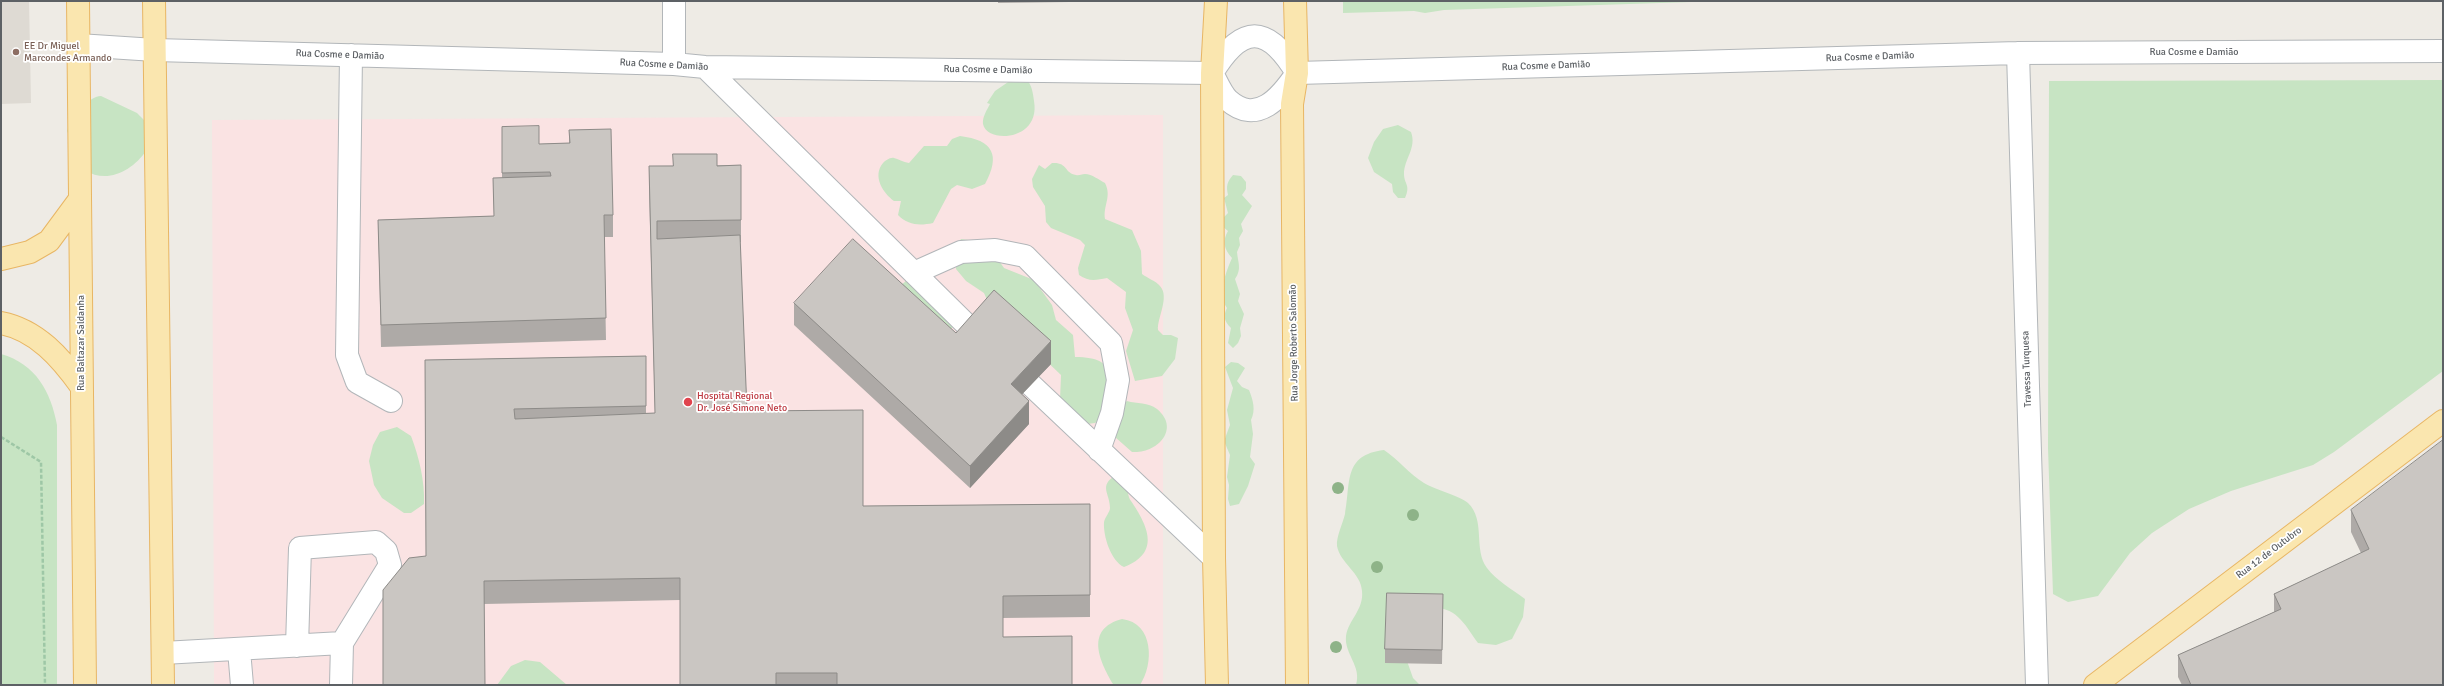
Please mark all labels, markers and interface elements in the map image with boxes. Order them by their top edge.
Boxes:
place label: EE Dr Miguel Marcondes Armando [24,40,112,64]
street label: Rua Cosme e Damião [2150,46,2238,58]
marker: EE Dr Miguel Marcondes Armando [11,47,21,57]
street label: Rua Cosme e Damião [295,47,385,63]
street label: Rua Cosme e Damião [1825,49,1915,65]
street label: Rua Cosme e Damião [619,57,709,73]
street label: Rua Cosme e Damião [1501,58,1591,74]
street label: Rua Cosme e Damião [943,63,1033,77]
street label: Rua Jorge Roberto Salomão [1287,284,1301,402]
street label: Rua Baltazar Saldanha [75,295,87,391]
street label: Travessa Turquesa [2020,330,2034,408]
place label: Hospital Regional Dr. José Simone Neto [697,390,787,414]
marker: Hospital Regional Dr. José Simone Neto [682,396,694,408]
street label: Rua 12 de Outubro [2234,524,2304,582]

